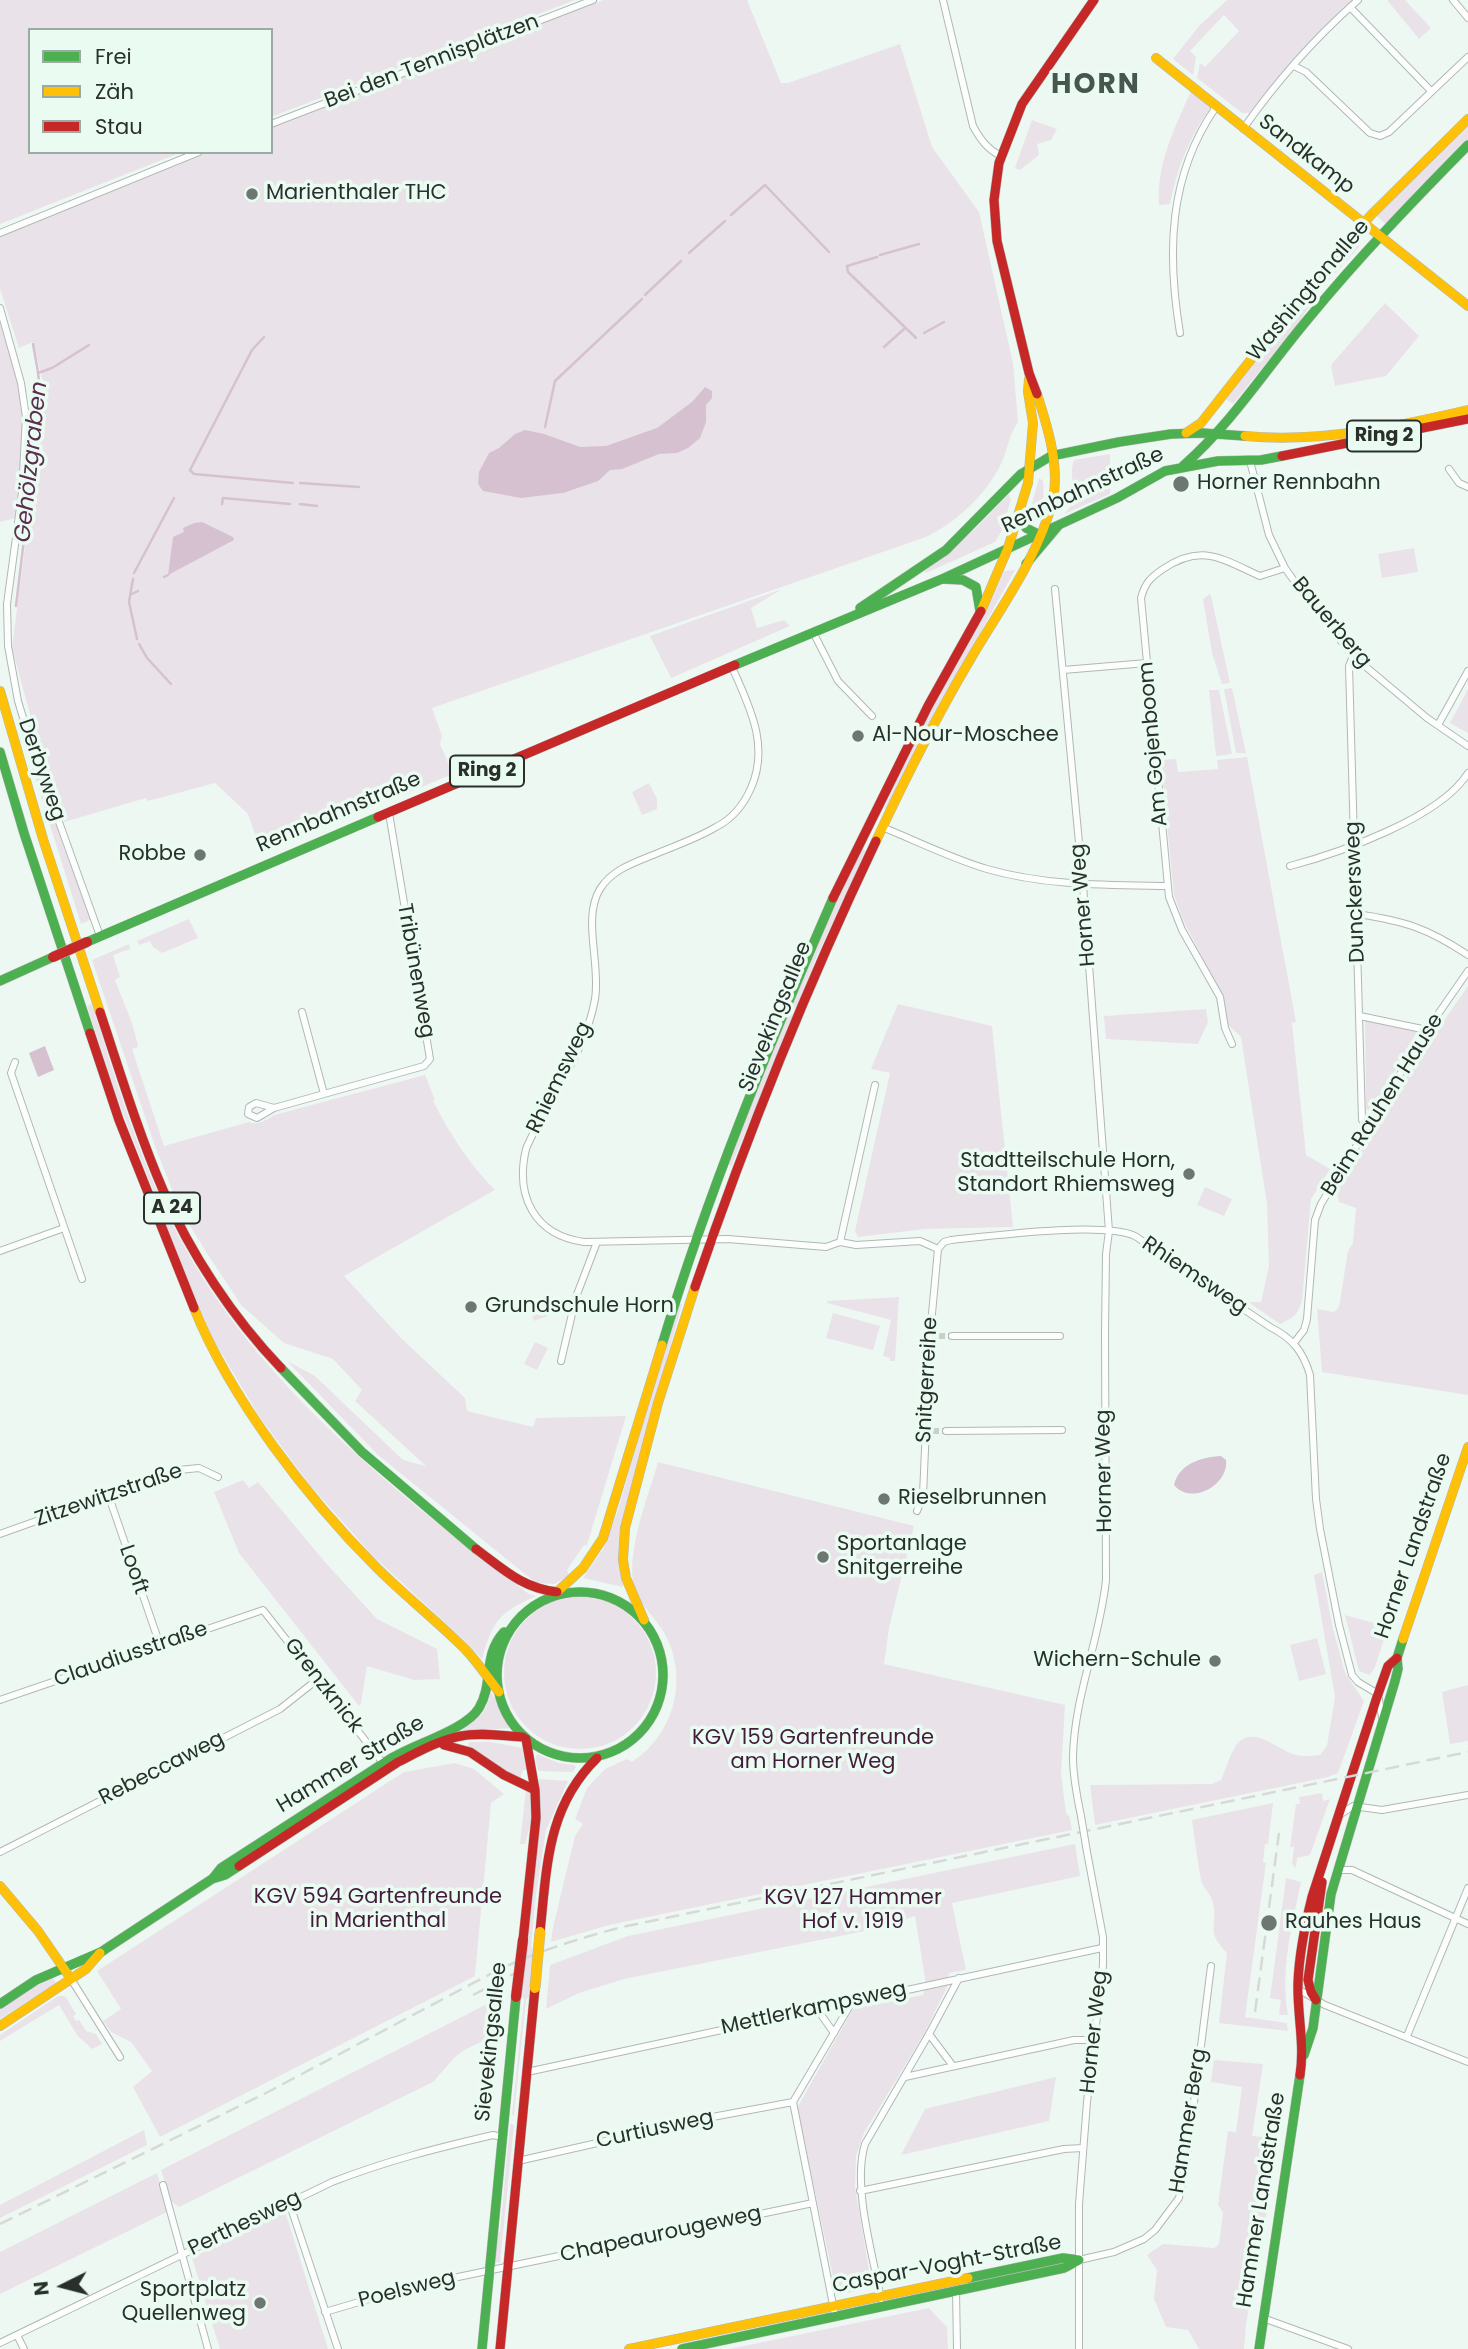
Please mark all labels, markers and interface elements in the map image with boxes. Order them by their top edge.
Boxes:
street label: Bei den Tennisplätzen [321,9,543,115]
legend [28,28,273,154]
text: Frei [95,42,132,71]
district label: HORN [1052,69,1140,103]
text: Zäh [95,77,134,106]
street label: Sandkamp [1253,110,1359,200]
text: Stau [95,112,143,141]
place label: Marienthaler THC [266,181,447,207]
marker: Marienthaler THC [244,186,260,202]
street label: Washingtonallee [1242,215,1376,367]
water label: Gehölzgraben [10,380,54,544]
road number: Ring 2 [1347,420,1421,452]
street label: Rennbahnstraße [998,442,1168,540]
place label: Horner Rennbahn [1197,471,1381,497]
marker: Horner Rennbahn [1171,474,1191,494]
street label: Bauerberg [1286,573,1376,673]
street label: Am Gojenboom [1134,660,1174,828]
street label: Derbyweg [12,716,70,824]
place label: Al-Nour-Moschee [872,723,1059,749]
marker: Al-Nour-Moschee [850,728,866,744]
road number: Ring 2 [450,756,524,786]
street label: Rennbahnstraße [253,767,425,859]
street label: Dunckersweg [1341,821,1371,963]
place label: Robbe [118,842,186,868]
street label: Horner Weg [1066,842,1102,968]
marker: Robbe [192,847,208,863]
street label: Tribünenweg [391,902,439,1040]
street label: Sievekingsallee [734,938,818,1096]
street label: Beim Rauhen Hause [1317,1009,1449,1201]
street label: Rhiemsweg [522,1018,598,1138]
place label: Stadtteilschule Horn, Standort Rhiemsweg [957,1149,1175,1199]
marker: Stadtteilschule Horn, Standort Rhiemsweg [1181,1166,1197,1182]
road number: A 24 [144,1192,200,1224]
street label: Rhiemsweg [1137,1232,1251,1320]
place label: Grundschule Horn [485,1294,674,1320]
marker: Grundschule Horn [463,1299,479,1315]
street label: Snitgerreihe [912,1316,944,1444]
street label: Horner Weg [1091,1409,1119,1533]
street label: Horner Landstraße [1370,1450,1458,1642]
street label: Zitzewitzstraße [32,1459,186,1533]
place label: Rieselbrunnen [898,1486,1047,1512]
marker: Rieselbrunnen [876,1491,892,1507]
place label: Sportanlage Snitgerreihe [837,1532,967,1582]
street label: Looft [113,1542,153,1598]
marker: Sportanlage Snitgerreihe [815,1549,831,1565]
street label: Claudiusstraße [51,1617,211,1693]
street label: Grenzknick [278,1634,368,1738]
place label: Wichern-Schule [1033,1648,1201,1674]
marker: Wichern-Schule [1207,1653,1223,1669]
street label: Hammer Straße [273,1711,429,1819]
park label: KGV 159 Gartenfreunde am Horner Weg [692,1726,934,1776]
street label: Rebeccaweg [95,1727,229,1811]
park label: KGV 594 Gartenfreunde in Marienthal [254,1885,502,1935]
park label: KGV 127 Hammer Hof v. 1919 [764,1886,942,1936]
place label: Rauhes Haus [1285,1910,1422,1936]
marker: Rauhes Haus [1259,1913,1279,1933]
street label: Sievekingsallee [471,1961,513,2123]
street label: Horner Weg [1076,1969,1114,2095]
street label: Mettlerkampsweg [719,1977,909,2041]
street label: Hammer Berg [1165,2047,1213,2195]
street label: Hammer Landstraße [1233,2091,1291,2309]
street label: Curtiusweg [594,2105,716,2155]
street label: Perthesweg [184,2186,306,2262]
street label: Chapeaurougeweg [558,2201,764,2269]
street label: Caspar-Voght-Straße [830,2230,1064,2300]
north arrow [28,2251,98,2321]
street label: Poelsweg [356,2266,458,2314]
place label: Sportplatz Quellenweg [122,2278,246,2328]
text: N [27,2280,56,2297]
marker: Sportplatz Quellenweg [252,2295,268,2311]

